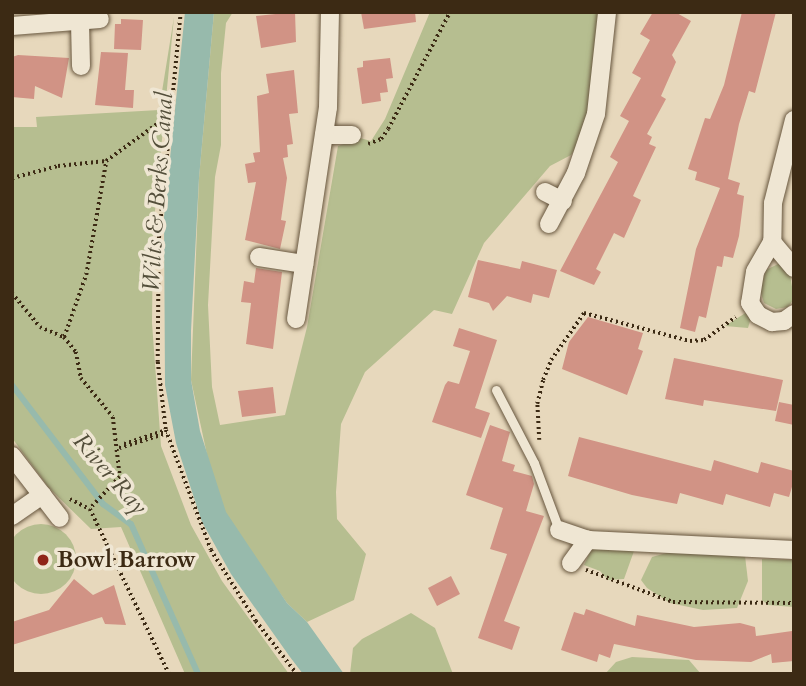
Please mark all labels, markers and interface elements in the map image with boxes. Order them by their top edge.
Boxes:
water label: Wilts & Berks Canal [137,91,179,293]
water label: River Ray [67,427,153,521]
place label: Bowl Barrow [57,546,196,574]
marker: Bowl Barrow [35,552,51,568]

